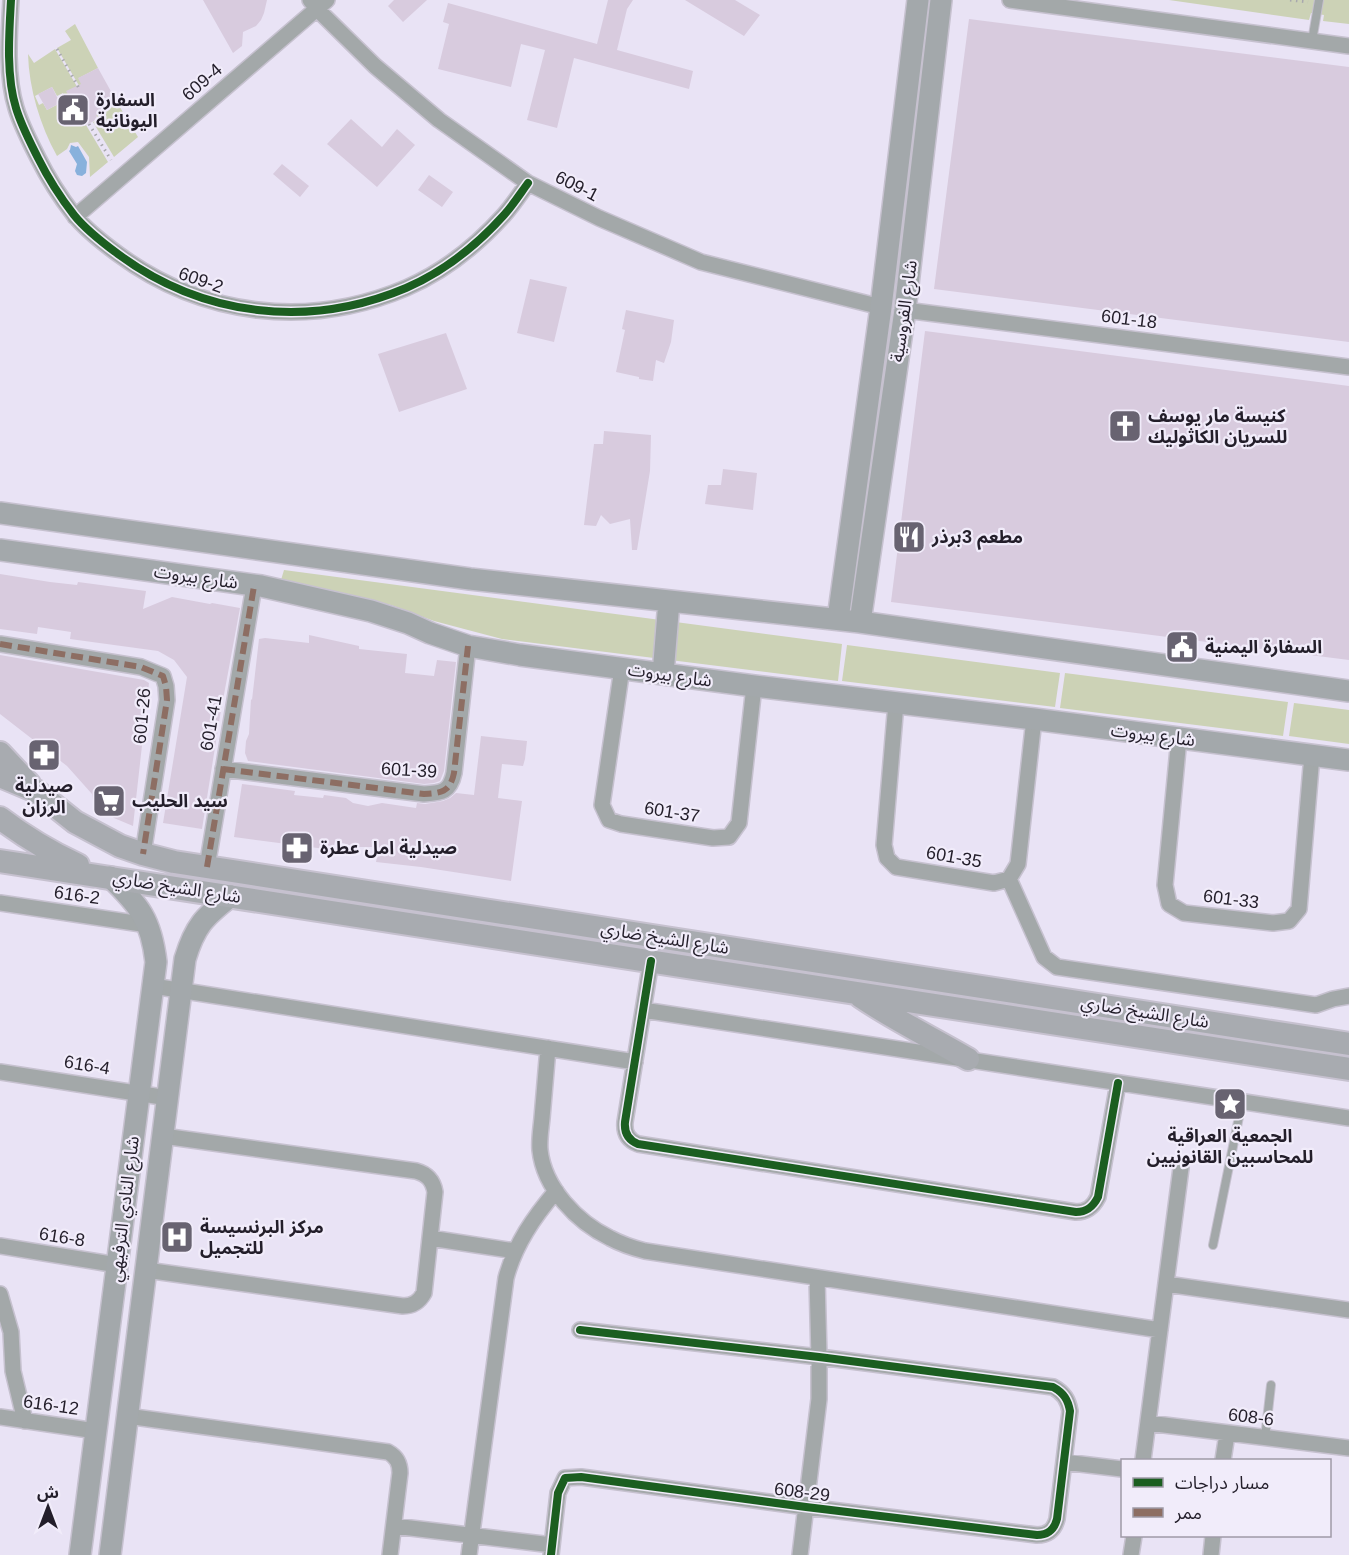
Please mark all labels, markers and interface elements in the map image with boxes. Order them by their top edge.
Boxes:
street label: 609-4 [178,59,226,105]
place label: السفارة اليونانية [96,90,158,131]
public building icon: السفارة اليونانية [55,92,91,128]
street label: 609-1 [552,167,602,205]
street label: شارع الفروسية [887,259,925,364]
street label: 609-2 [176,263,226,297]
street label: 601-18 [1100,306,1158,332]
place label: كنيسة مار يوسف للسريان الكاثوليك [1148,406,1287,448]
church icon: كنيسة مار يوسف للسريان الكاثوليك [1107,408,1143,444]
restaurant icon: مطعم 3برذر [891,519,927,555]
place label: مطعم 3برذر [931,527,1023,550]
street label: شارع بيروت [152,561,239,597]
public building icon: السفارة اليمنية [1164,629,1200,665]
place label: السفارة اليمنية [1205,637,1322,658]
street label: شارع بيروت [626,659,713,695]
street label: 601-26 [130,687,154,745]
street label: 601-41 [196,694,226,752]
street label: شارع بيروت [1109,720,1196,754]
pharmacy icon: صيدلية الرزان [26,737,62,773]
street label: 601-39 [380,759,438,781]
place label: صيدلية الرزان [15,776,73,818]
supermarket icon: سيد الحليب [91,783,127,819]
place label: سيد الحليب [132,791,228,811]
street label: 601-37 [643,798,701,826]
pharmacy icon: صيدلية امل عطرة [279,830,315,866]
place label: صيدلية امل عطرة [320,838,457,859]
street label: 601-35 [925,842,983,872]
street label: شارع الشيخ ضاري [111,867,243,911]
street label: 616-2 [53,882,101,908]
street label: 601-33 [1202,886,1260,912]
street label: شارع الشيخ ضاري [599,918,731,962]
street label: شارع الشيخ ضاري [1079,992,1211,1036]
street label: 616-4 [63,1052,111,1078]
place icon: الجمعية العراقية للمحاسبين القانونيين [1212,1086,1248,1122]
place label: الجمعية العراقية للمحاسبين القانونيين [1147,1126,1313,1167]
street label: شارع النادي الترفيهي [105,1135,147,1284]
place label: مركز البرنسيسة للتجميل [200,1217,324,1258]
hospital icon: مركز البرنسيسة للتجميل [159,1219,195,1255]
street label: 616-8 [38,1224,86,1250]
street label: 616-12 [22,1391,80,1419]
street label: 608-6 [1227,1404,1275,1430]
legend [1121,1459,1331,1537]
text: مسار دراجات [1175,1473,1269,1494]
north arrow [18,1477,78,1537]
street label: 608-29 [773,1479,831,1505]
text: ش [37,1484,59,1502]
text: ممر [1174,1503,1202,1524]

